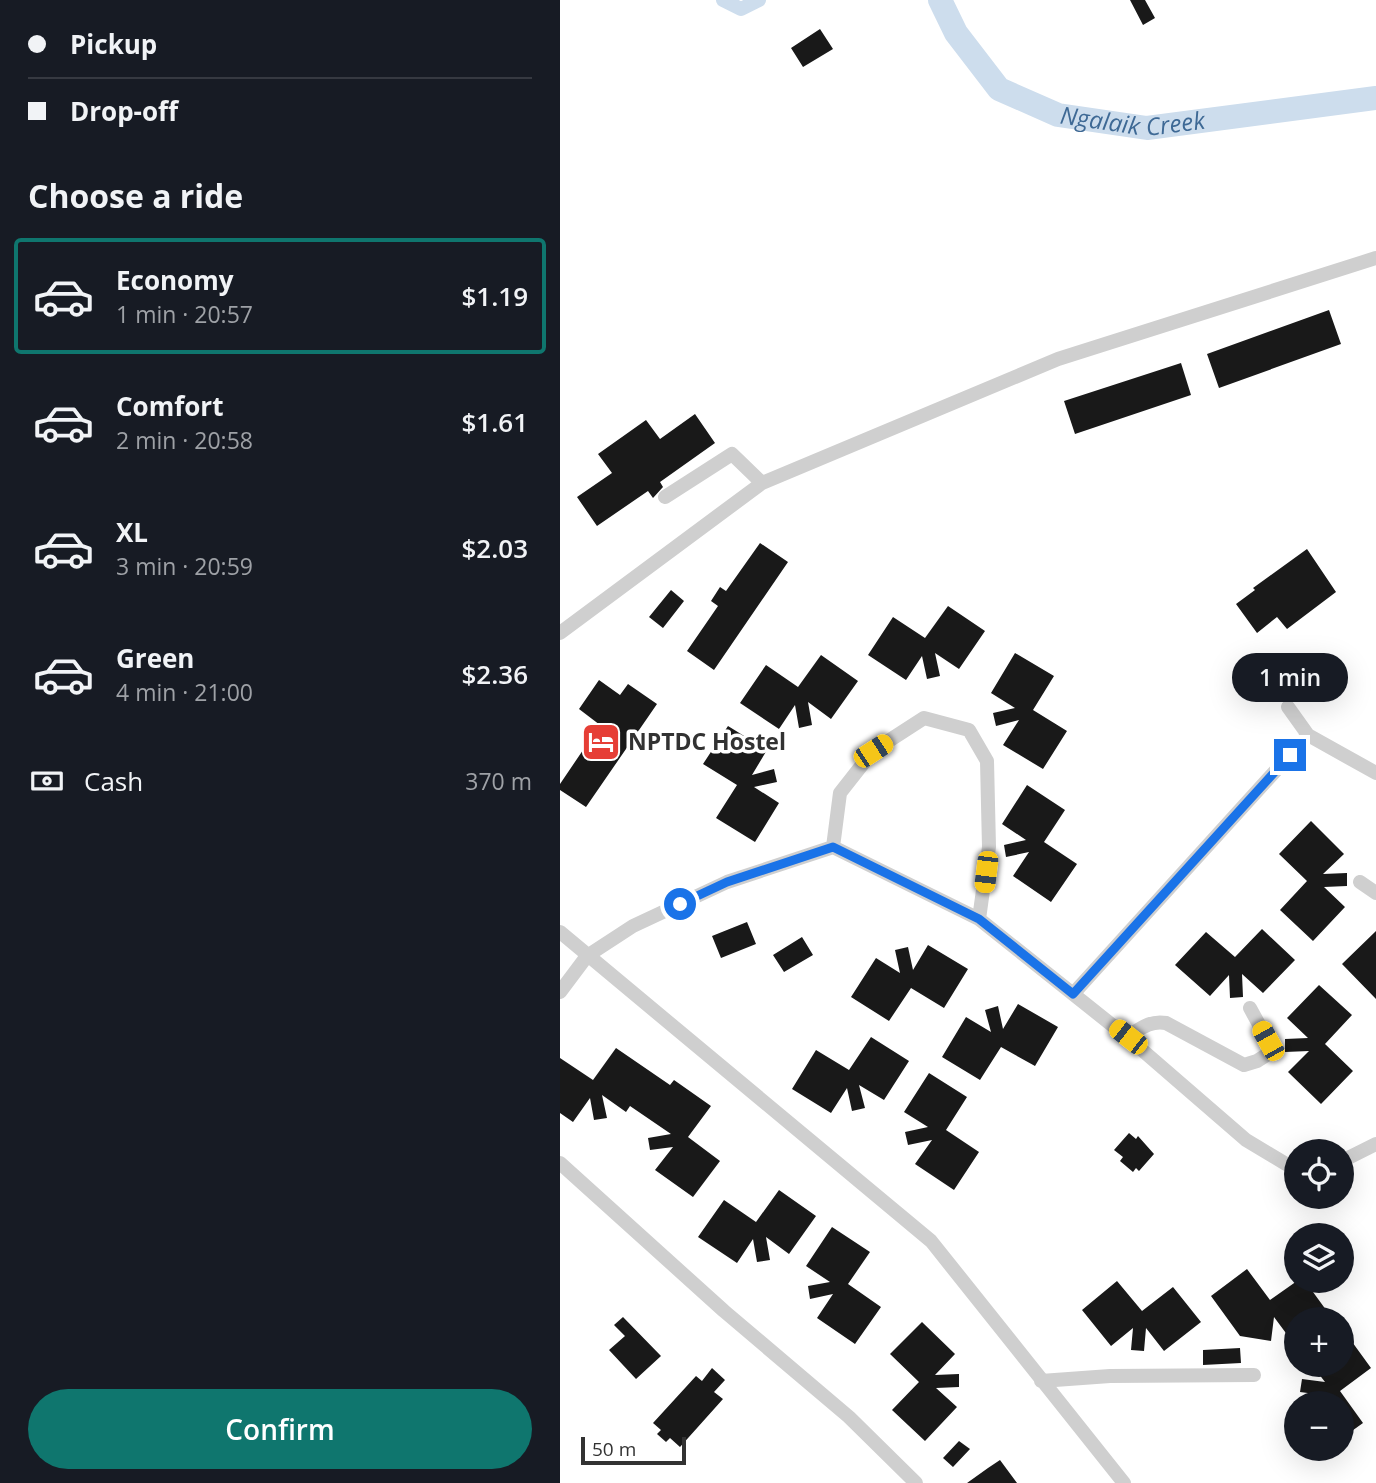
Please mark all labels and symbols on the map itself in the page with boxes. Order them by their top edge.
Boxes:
water label: Ngalaik Creek [1058,98,1208,143]
callout: 1 min [1232,654,1348,702]
hotel icon: NPTDC Hostel [580,721,622,763]
place label: NPTDC Hostel [628,725,786,757]
car [850,731,897,771]
route end [1274,739,1306,771]
car [974,850,999,894]
route start [664,888,696,920]
car [1105,1016,1152,1058]
car [1249,1018,1288,1064]
scale bar [581,1434,686,1466]

